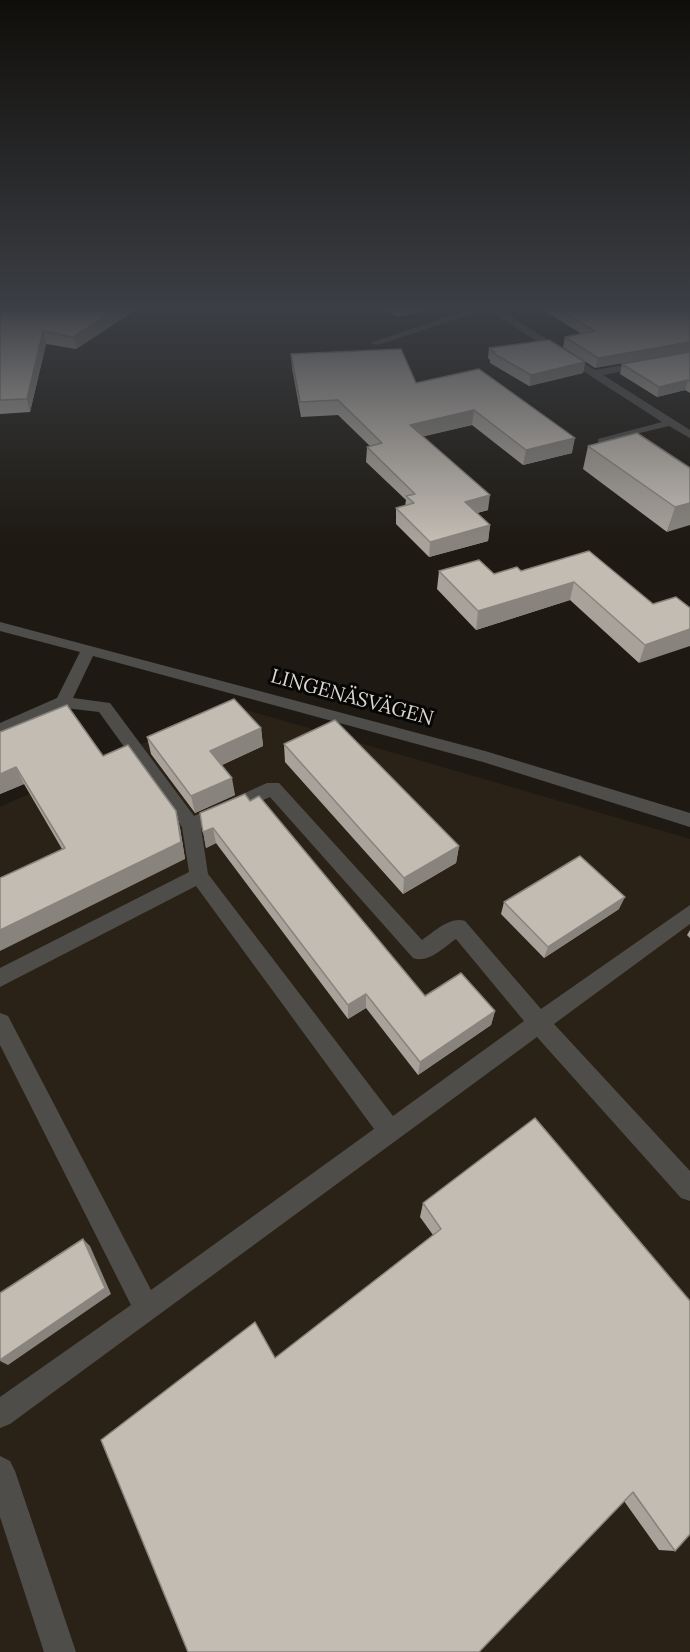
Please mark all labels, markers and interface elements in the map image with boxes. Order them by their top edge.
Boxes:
street label: LINGENÄSVÄGEN [268,665,436,731]

